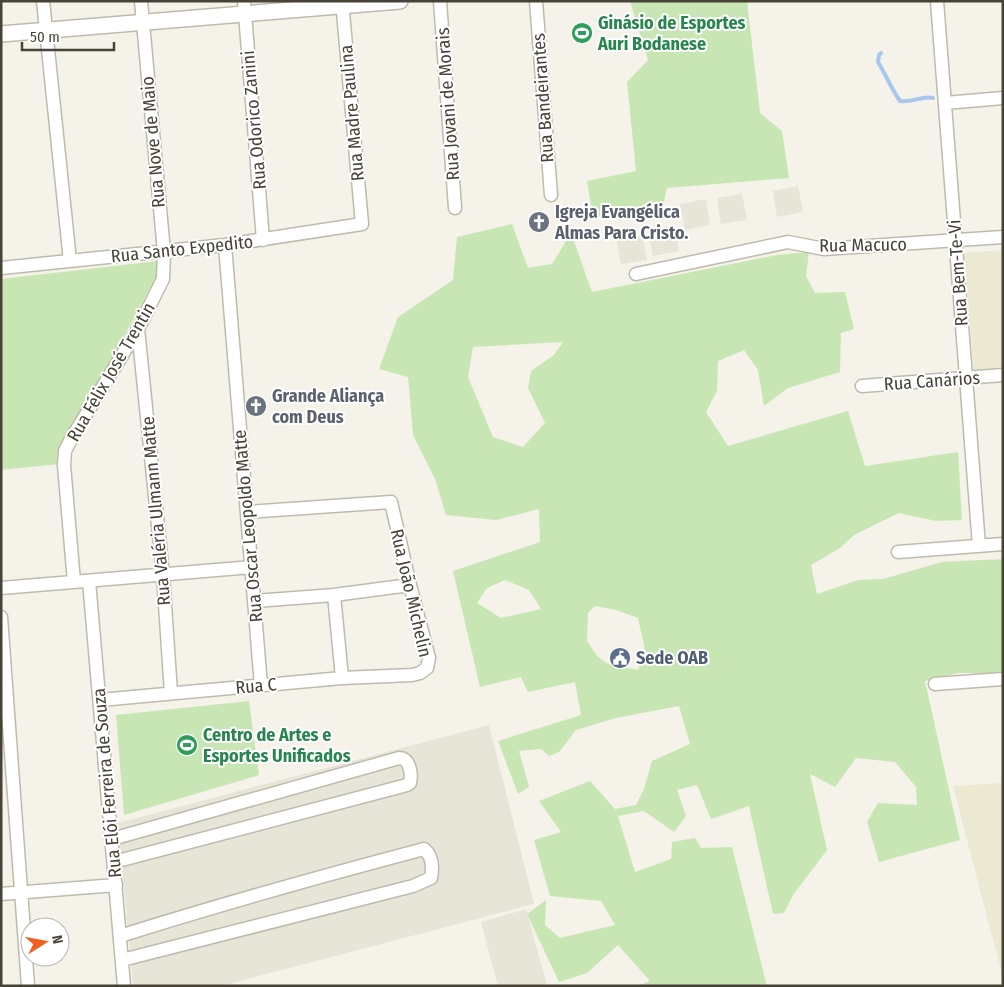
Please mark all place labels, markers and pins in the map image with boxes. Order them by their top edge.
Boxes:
place label: Ginásio de Esportes Auri Bodanese [597,12,746,55]
sports icon: Ginásio de Esportes Auri Bodanese [570,21,594,45]
place label: Igreja Evangélica Almas Para Cristo. [554,201,688,244]
church icon: Igreja Evangélica Almas Para Cristo. [527,210,551,234]
place label: Grande Aliança com Deus [272,385,384,428]
church icon: Grande Aliança com Deus [244,394,268,418]
public building icon: Sede OAB [608,646,632,670]
place label: Sede OAB [636,647,708,669]
place label: Centro de Artes e Esportes Unificados [203,724,351,767]
sports icon: Centro de Artes e Esportes Unificados [175,733,199,757]

